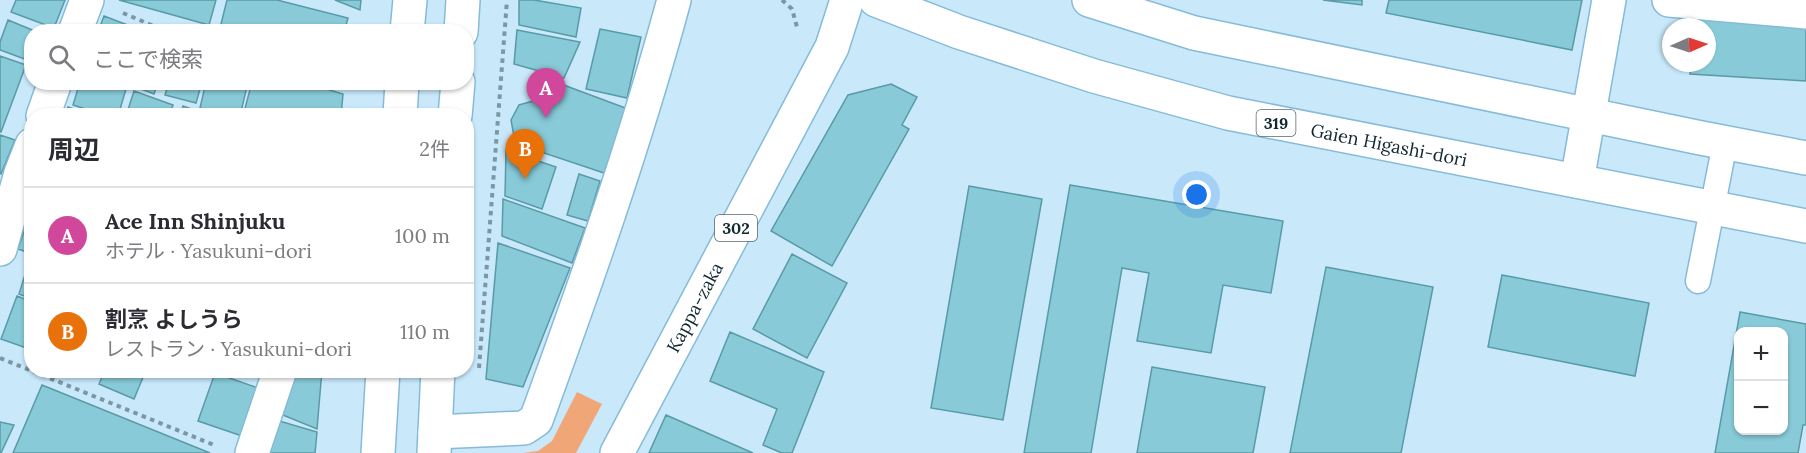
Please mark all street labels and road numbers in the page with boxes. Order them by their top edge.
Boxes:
road number: 319 [1256,110,1296,136]
street label: Gaien Higashi-dori [1309,118,1469,171]
road number: 302 [715,215,757,241]
street label: Kappa-zaka [661,258,727,356]

